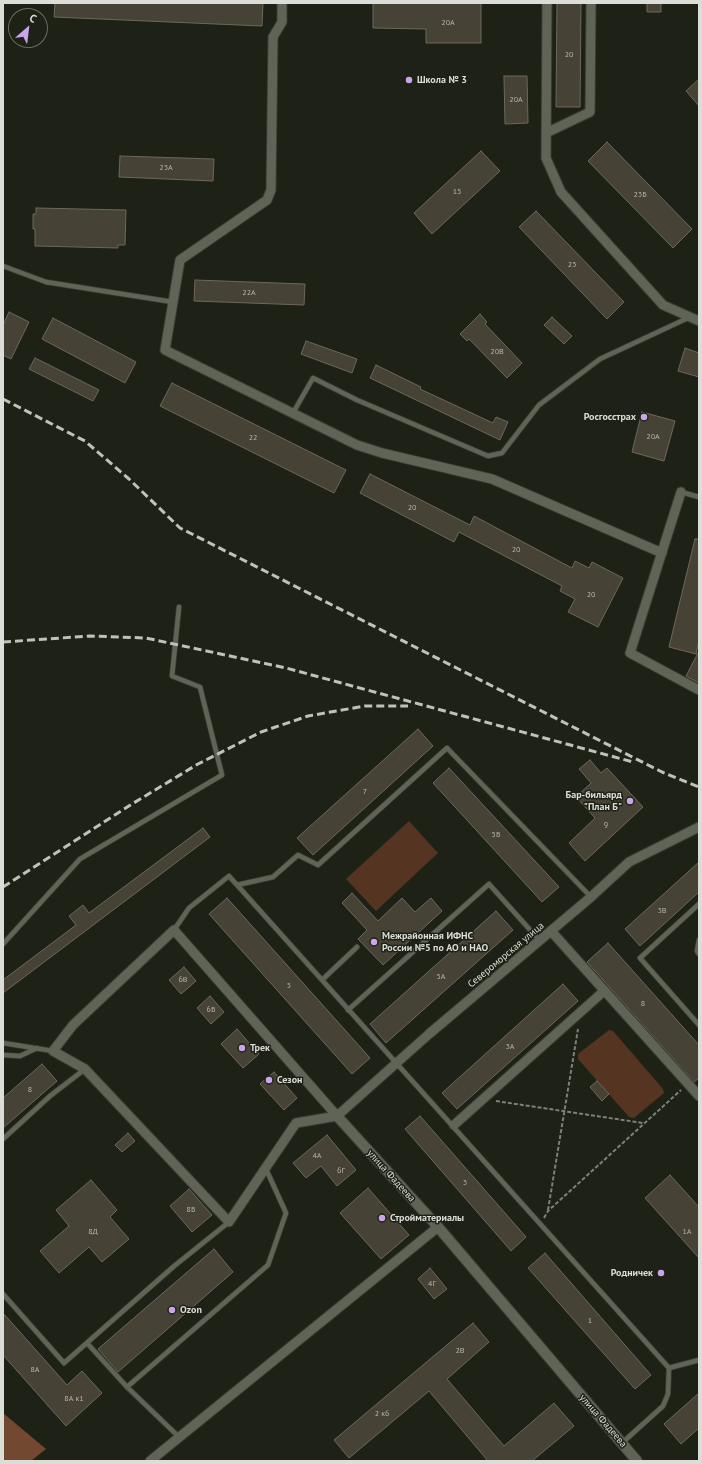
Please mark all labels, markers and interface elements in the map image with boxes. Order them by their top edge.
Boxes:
north arrow [8,8,48,48]
text: С [27,11,39,26]
house number: 20А [441,18,455,28]
house number: 20 [565,50,573,60]
place label: Школа № 3 [417,74,467,86]
marker: Школа № 3 [404,75,414,85]
house number: 20А [509,95,523,105]
house number: 23А [159,163,173,173]
house number: 15 [453,187,461,197]
house number: 23Б [633,190,647,200]
house number: 23 [568,260,576,270]
house number: 22А [242,288,256,298]
house number: 20В [490,347,504,357]
place label: Росгосстрах [584,411,636,423]
marker: Росгосстрах [639,412,649,422]
house number: 20А [646,432,660,442]
house number: 22 [249,433,257,443]
house number: 20 [408,503,416,513]
house number: 20 [512,545,520,555]
house number: 20 [587,590,595,600]
house number: 7 [363,787,367,797]
place label: Бар-бильярд "План Б" [566,789,622,812]
marker: Бар-бильярд "План Б" [625,796,635,806]
house number: 9 [604,820,608,830]
house number: 5Б [492,830,500,840]
house number: 3В [657,906,667,916]
street label: Североморская улица [466,920,546,990]
place label: Межрайонная ИФНС России №5 по АО и НАО [382,930,488,954]
marker: Межрайонная ИФНС России №5 по АО и НАО [369,937,379,947]
house number: 5А [436,972,446,982]
house number: 6В [178,975,188,985]
house number: 5 [287,981,291,991]
house number: 8 [641,999,645,1009]
house number: 6Б [207,1005,215,1015]
place label: Трек [250,1042,270,1054]
house number: 3А [505,1042,515,1052]
marker: Трек [237,1043,247,1053]
place label: Сезон [277,1074,302,1086]
marker: Сезон [264,1075,274,1085]
house number: 8 [28,1085,32,1095]
street label: улица Фадеева [364,1147,418,1205]
house number: 4А [312,1151,322,1161]
house number: 6Г [337,1166,345,1176]
house number: 3 [463,1178,467,1188]
house number: 8Б [187,1205,195,1215]
place label: Стройматериалы [390,1212,464,1224]
marker: Стройматериалы [377,1213,387,1223]
house number: 8Д [88,1227,98,1237]
house number: 1А [682,1227,692,1237]
place label: Родничек [611,1267,653,1279]
marker: Родничек [656,1268,666,1278]
house number: 4Г [428,1279,436,1289]
place label: Ozon [180,1304,202,1316]
marker: Ozon [167,1305,177,1315]
house number: 1 [588,1316,592,1326]
house number: 2В [455,1346,465,1356]
house number: 8А [30,1365,40,1375]
street label: улица Фадеева [577,1392,629,1450]
house number: 8А к1 [64,1394,84,1404]
house number: 2 к6 [375,1409,389,1419]

